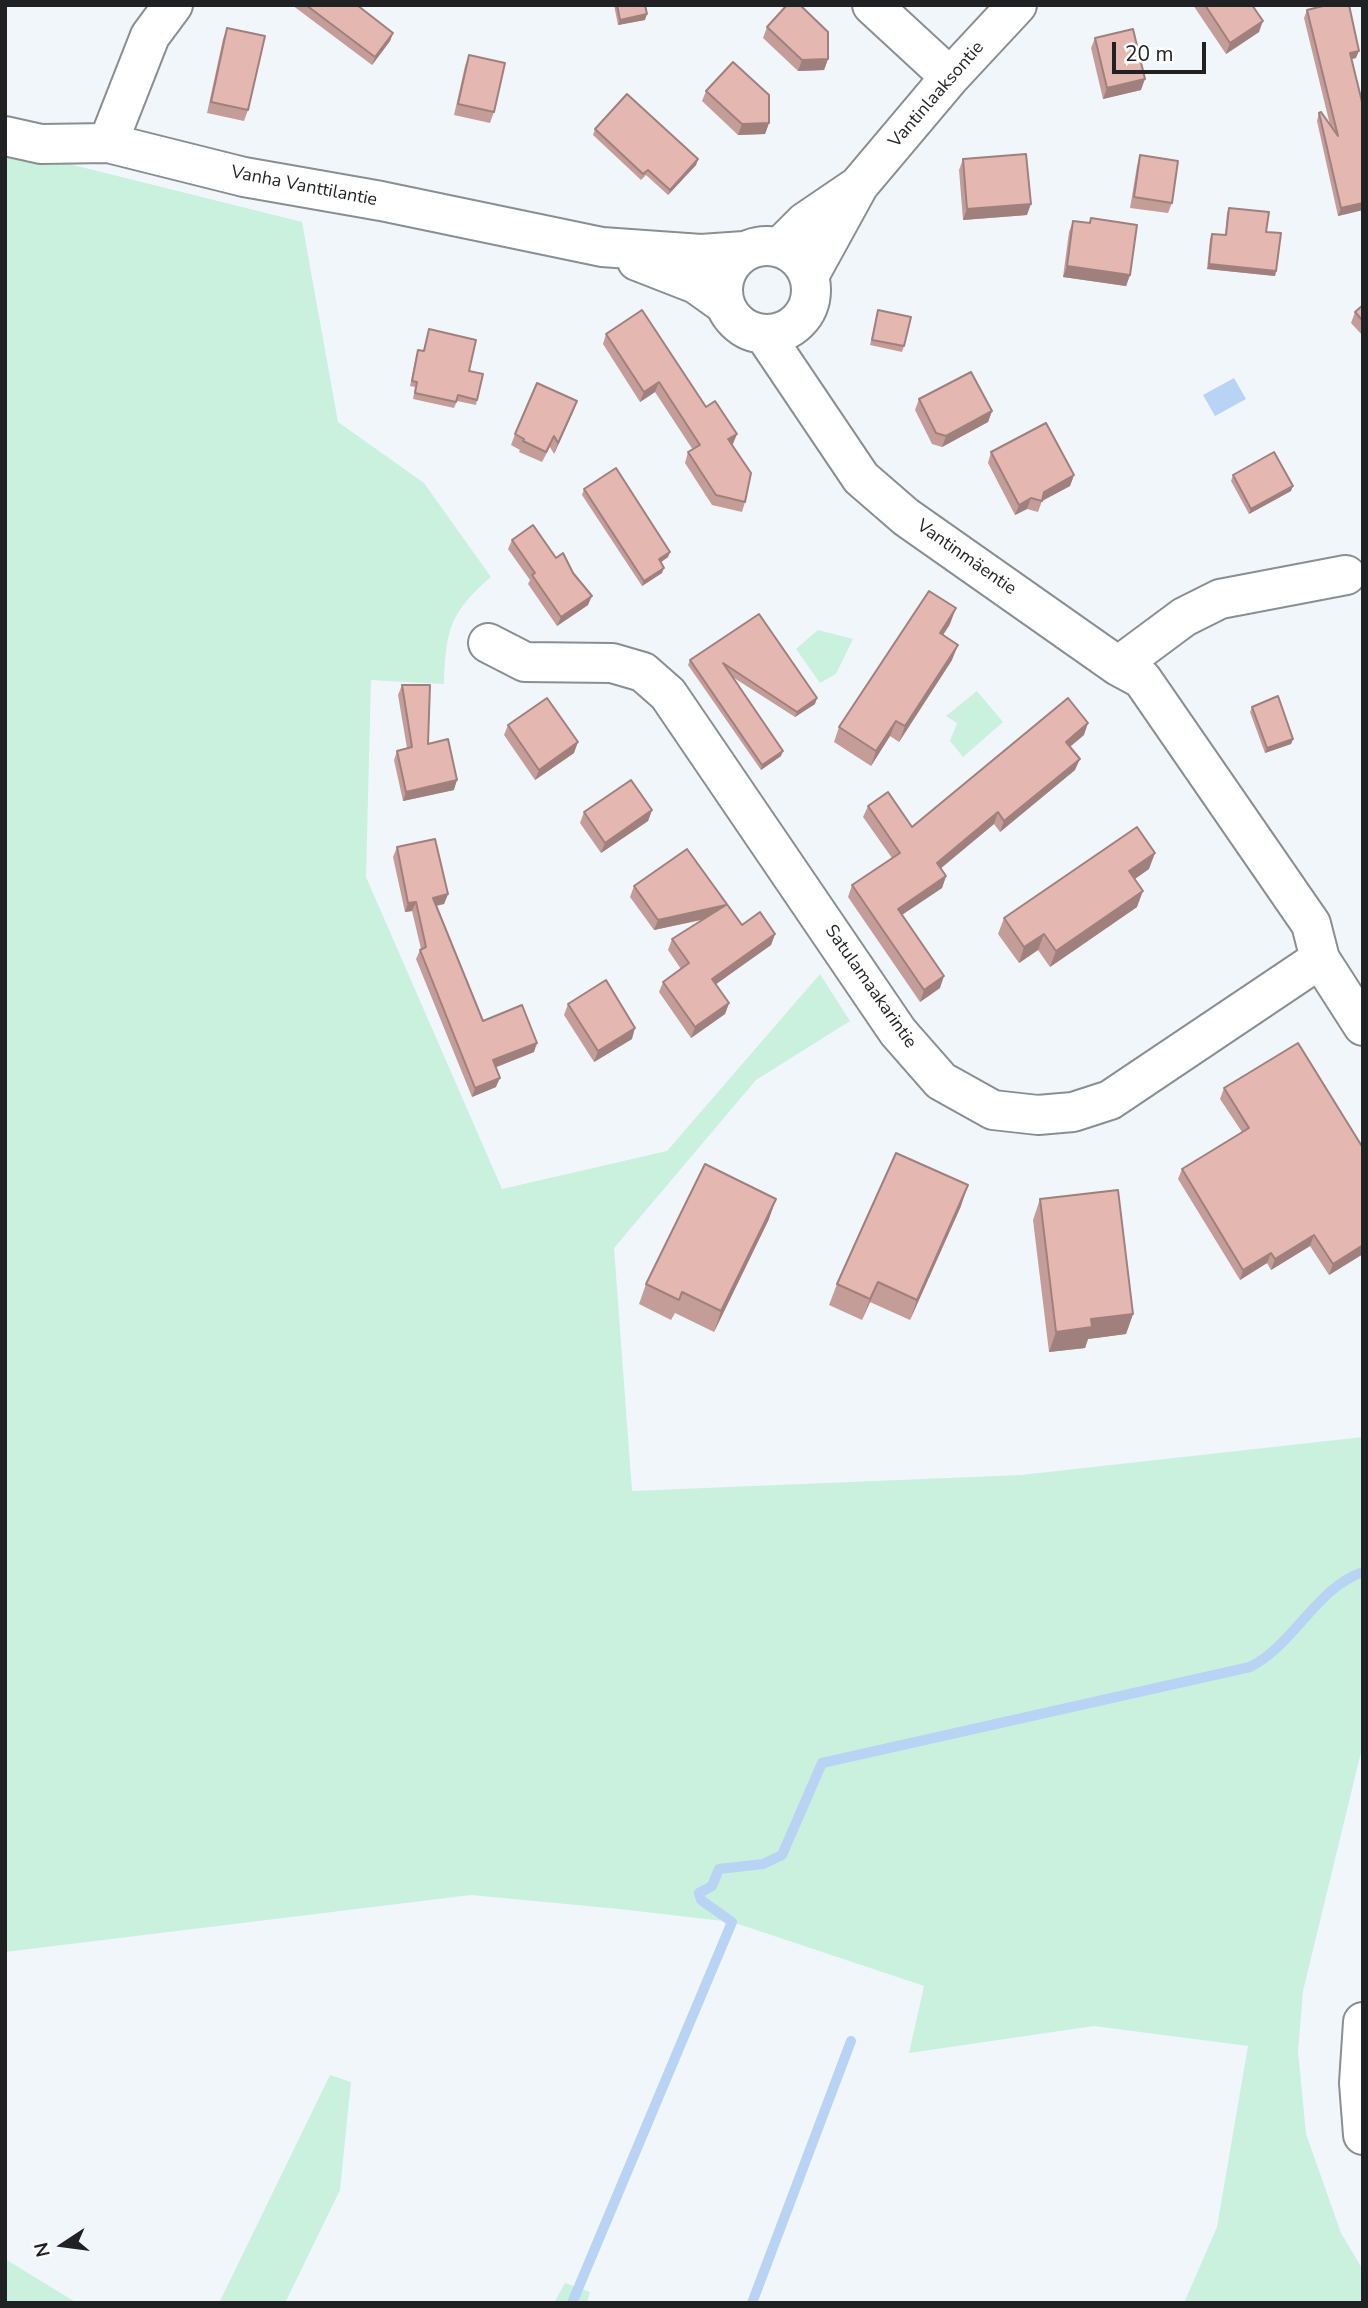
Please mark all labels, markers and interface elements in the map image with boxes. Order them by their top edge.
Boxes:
scale bar [1116,28,1210,72]
street label: Vantinlaaksontie [885,37,989,153]
text: 20 m [1125,40,1174,68]
street label: Vanha Vanttilantie [229,162,379,212]
street label: Vantinmäentie [912,516,1020,600]
street label: Satulamaakarintie [819,921,921,1053]
north arrow [28,2210,98,2280]
text: N [28,2240,57,2260]

